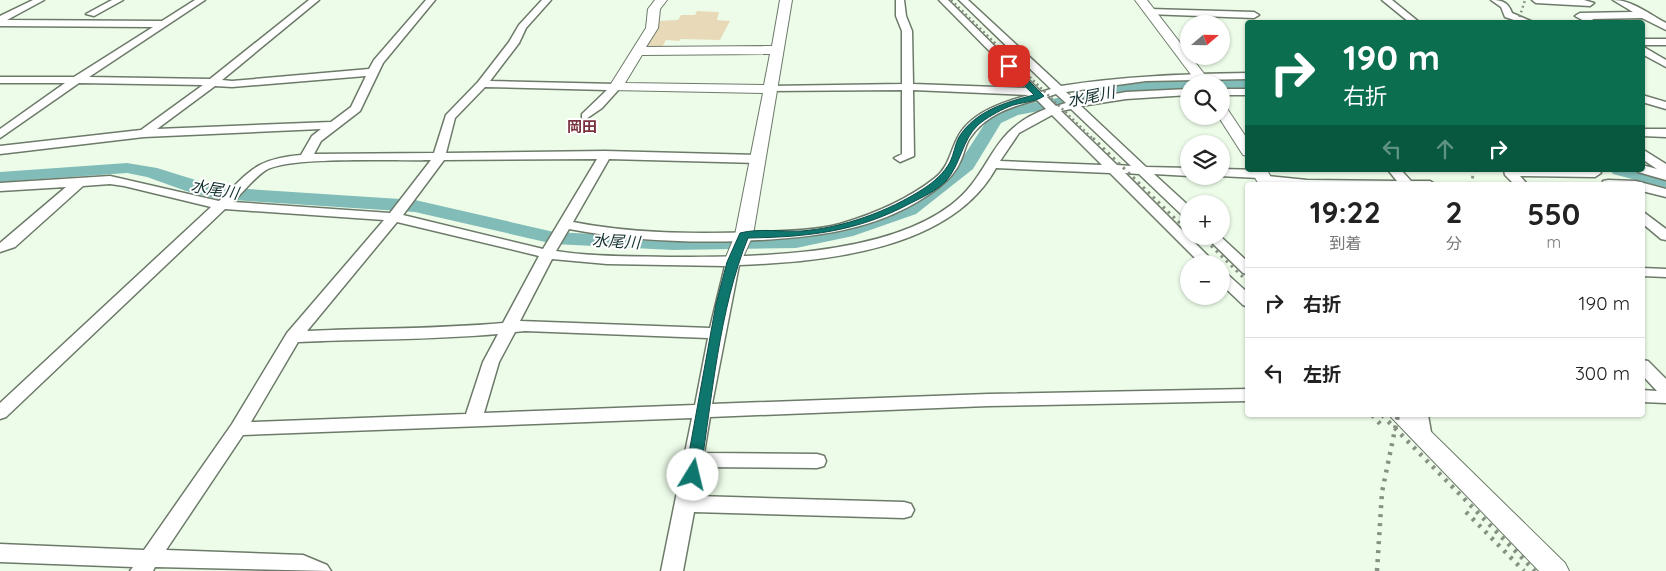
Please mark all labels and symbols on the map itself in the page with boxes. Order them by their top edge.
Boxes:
north arrow [1180,15,1230,65]
pin [988,45,1030,87]
water label: 水尾川 [1066,81,1118,110]
district label: 岡田 [567,117,597,136]
water label: 水尾川 [190,175,242,203]
water label: 水尾川 [592,230,642,252]
position arrow [666,448,718,500]

